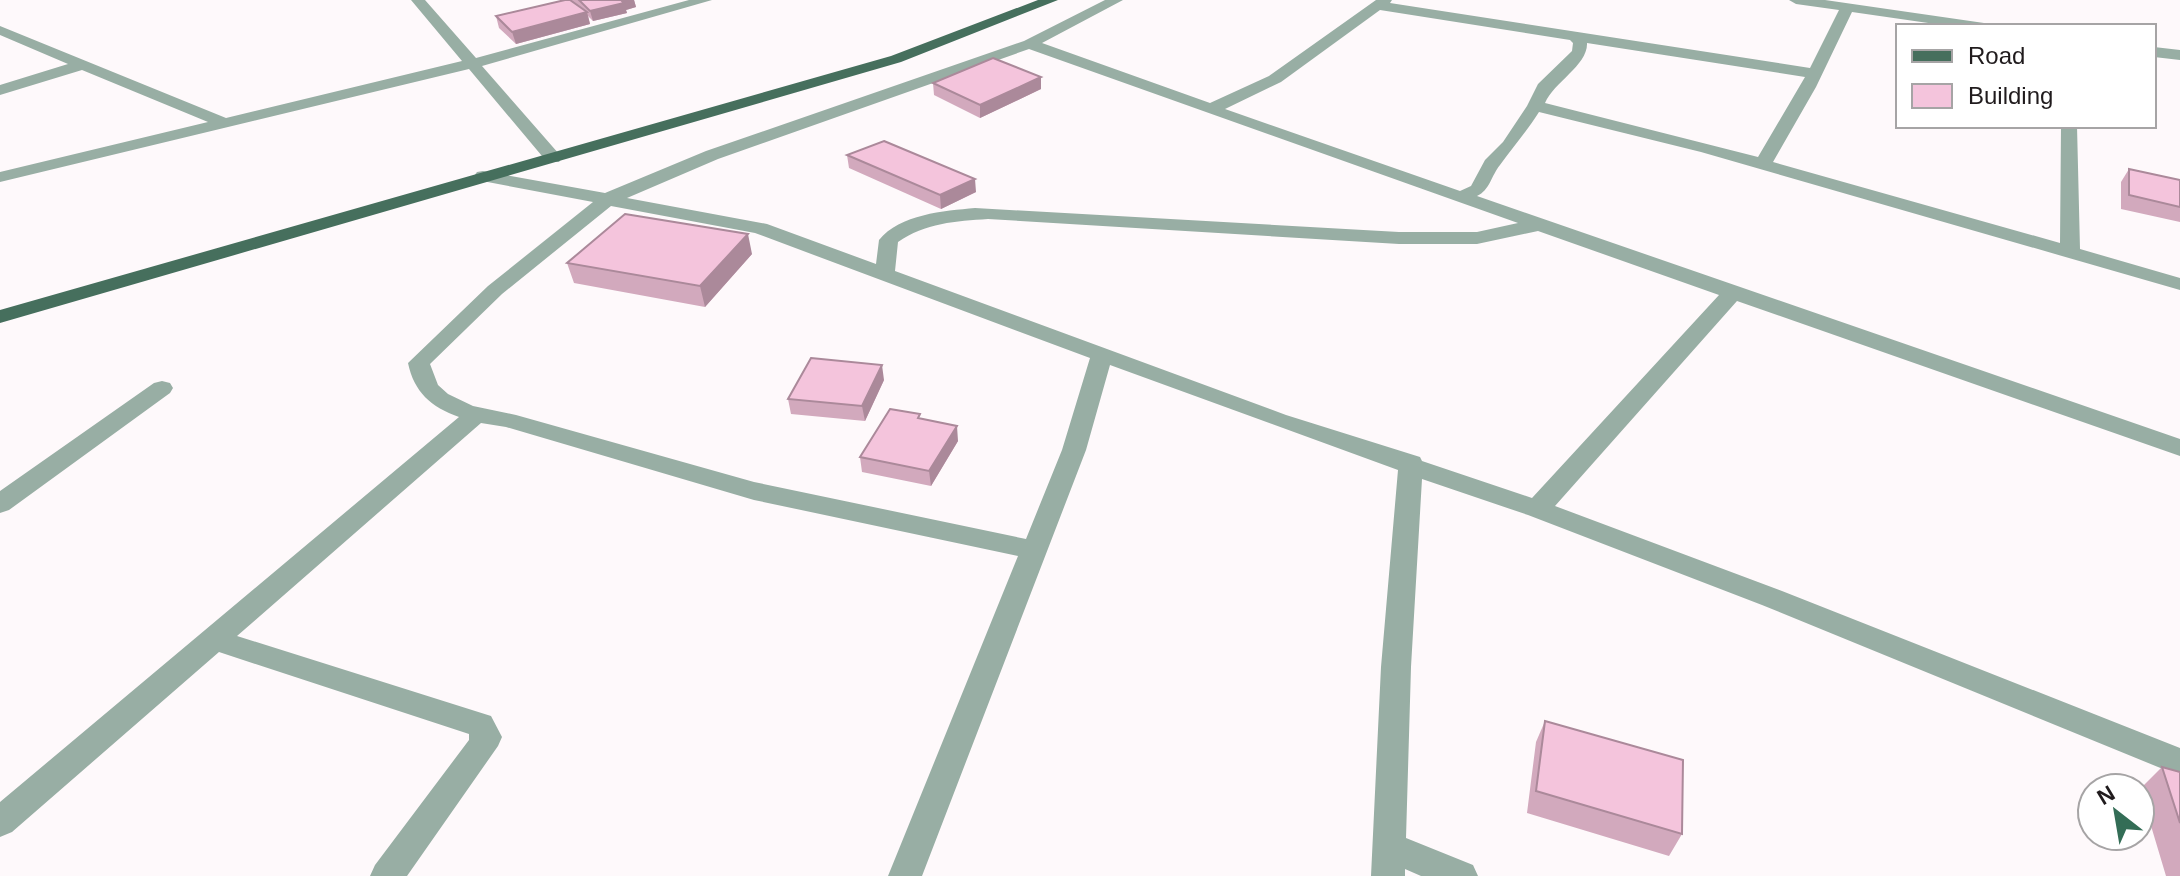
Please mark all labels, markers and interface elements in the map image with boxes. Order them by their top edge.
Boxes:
legend [1896,24,2156,128]
text: Road [1968,42,2025,69]
text: Building [1968,82,2053,109]
north arrow [2076,772,2156,852]
text: N [2093,780,2119,810]

